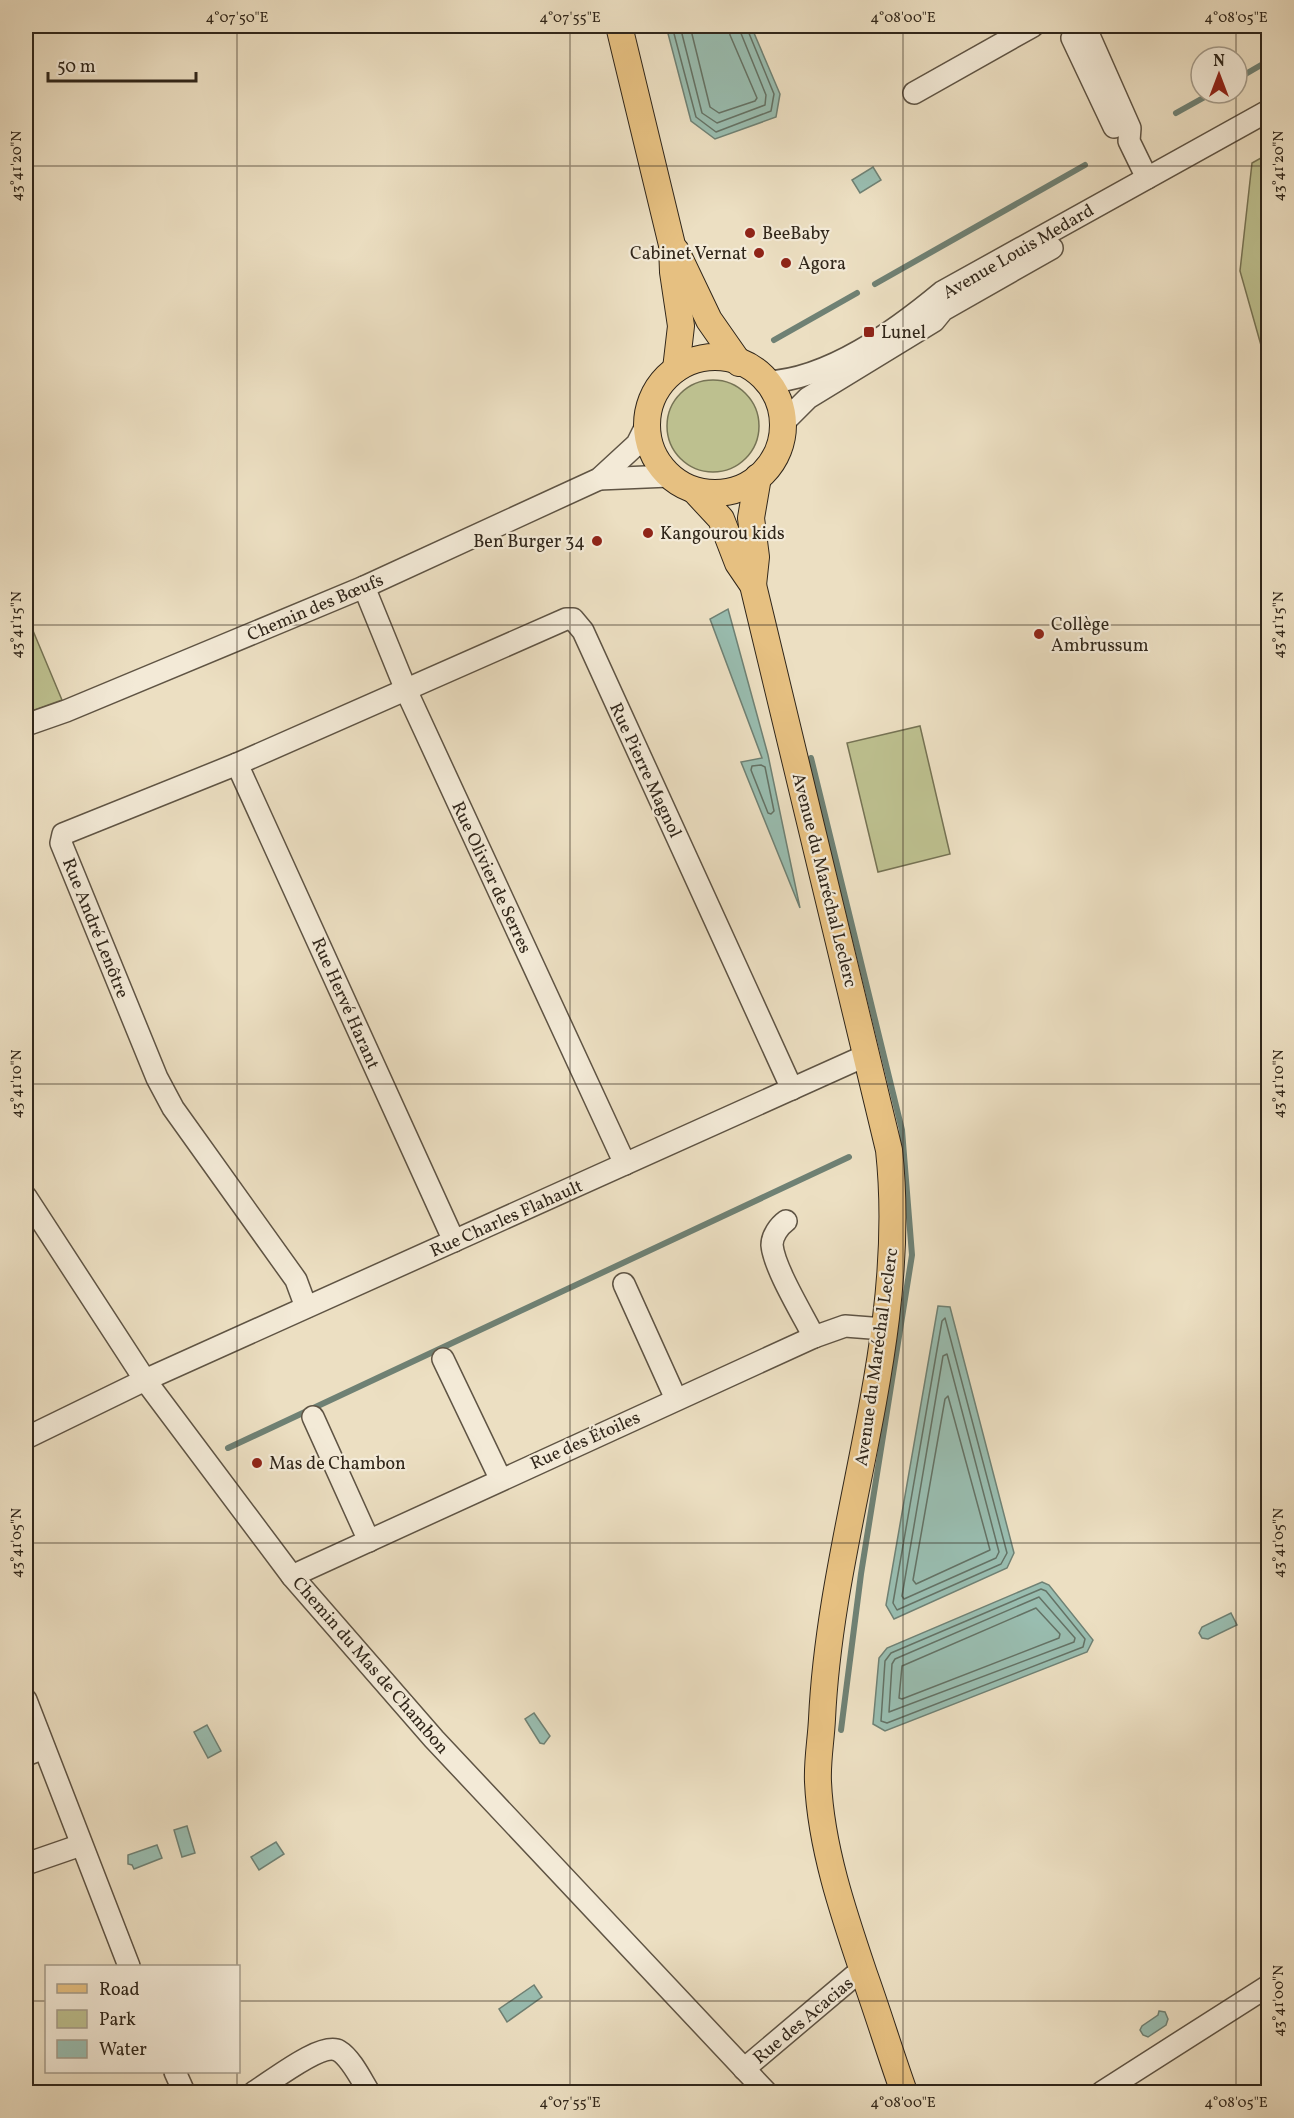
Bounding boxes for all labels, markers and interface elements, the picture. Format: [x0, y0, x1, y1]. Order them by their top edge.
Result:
text: 4°07'50"E [206, 8, 268, 29]
text: 4°07'55"E [539, 8, 601, 29]
text: 4°08'00"E [870, 8, 936, 29]
text: 4°08'05"E [1204, 8, 1268, 29]
scale bar [48, 45, 196, 83]
north arrow [1189, 45, 1249, 105]
text: N [1213, 51, 1225, 73]
text: 50 m [57, 55, 96, 80]
text: 43°41'20"N [7, 131, 28, 201]
text: 43°41'20"N [1269, 131, 1290, 201]
street label: Avenue Louis Medard [939, 199, 1099, 306]
place label: BeeBaby [762, 222, 830, 247]
marker: BeeBaby [743, 226, 757, 240]
place label: Cabinet Vernat [630, 242, 747, 267]
marker: Cabinet Vernat [752, 246, 766, 260]
place label: Agora [798, 252, 846, 277]
marker: Agora [779, 256, 793, 270]
place label: Lunel [881, 321, 926, 346]
marker: Lunel [862, 325, 876, 339]
place label: Kangourou kids [660, 522, 785, 547]
marker: Kangourou kids [641, 526, 655, 540]
place label: Ben Burger 34 [473, 530, 585, 555]
marker: Ben Burger 34 [590, 534, 604, 548]
street label: Chemin des Bœufs [244, 568, 388, 648]
text: 43°41'15"N [7, 591, 28, 659]
text: 43°41'15"N [1269, 591, 1290, 659]
place label: Collège Ambrussum [1051, 613, 1149, 659]
marker: Collège Ambrussum [1032, 627, 1046, 641]
street label: Rue Pierre Magnol [602, 699, 687, 842]
street label: Avenue du Maréchal Leclerc [785, 771, 862, 990]
street label: Rue Olivier de Serres [444, 797, 537, 958]
street label: Rue André Lenôtre [55, 855, 134, 1002]
street label: Rue Hervé Harant [304, 934, 385, 1073]
text: 43°41'10"N [7, 1049, 28, 1119]
text: 43°41'10"N [1269, 1049, 1290, 1119]
street label: Rue Charles Flahault [426, 1174, 587, 1264]
street label: Avenue du Maréchal Leclerc [850, 1246, 905, 1468]
street label: Rue des Étoiles [527, 1406, 645, 1477]
place label: Mas de Chambon [269, 1452, 406, 1477]
marker: Mas de Chambon [250, 1456, 264, 1470]
text: 43°41'05"N [7, 1508, 28, 1578]
text: 43°41'05"N [1269, 1508, 1290, 1578]
street label: Chemin du Mas de Chambon [286, 1572, 454, 1760]
legend [45, 1965, 240, 2073]
text: 43°41'00"N [1269, 1965, 1290, 2037]
street label: Rue des Acacias [748, 1972, 860, 2071]
text: Road [99, 1978, 140, 2003]
text: Park [99, 2008, 136, 2033]
text: Water [99, 2038, 147, 2063]
text: 4°07'55"E [539, 2093, 601, 2114]
text: 4°08'00"E [870, 2093, 936, 2114]
text: 4°08'05"E [1204, 2093, 1268, 2114]

